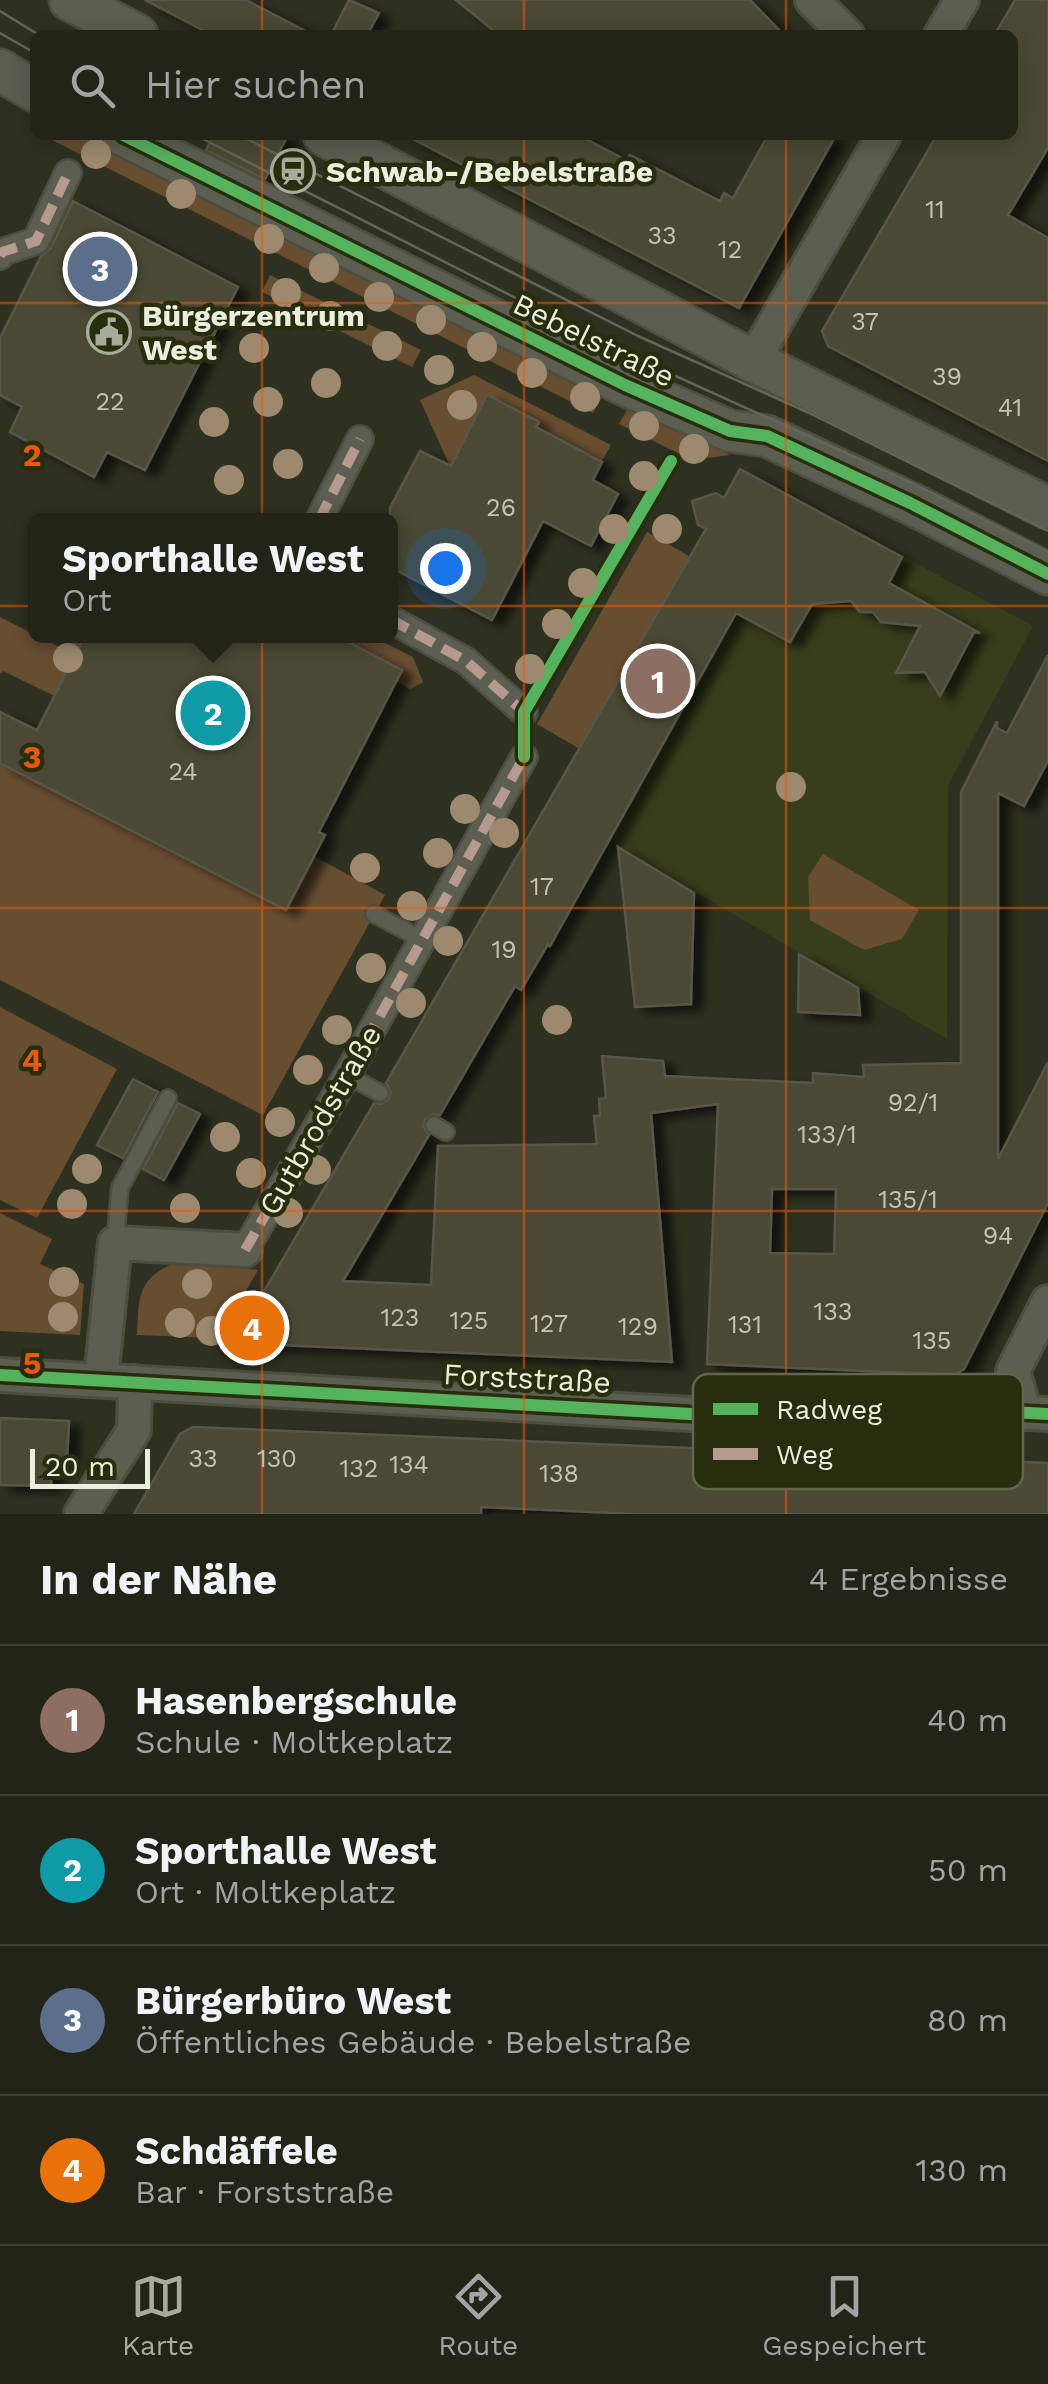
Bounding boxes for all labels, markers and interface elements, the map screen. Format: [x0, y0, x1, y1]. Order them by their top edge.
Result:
search box [30, 30, 1018, 140]
icon: search [65, 58, 120, 113]
text: Hier suchen [145, 63, 366, 107]
station icon: Schwab-/Bebelstraße [270, 148, 316, 194]
place label: Schwab-/Bebelstraße [326, 154, 653, 189]
house number: 11 [925, 195, 945, 224]
house number: 33 [647, 221, 677, 250]
pin: 3 [68, 232, 132, 306]
house number: 12 [718, 235, 742, 264]
street label: Bebelstraße [508, 286, 680, 394]
place label: Bürgerzentrum West [142, 298, 365, 367]
house number: 37 [851, 307, 879, 336]
public building icon: Bürgerzentrum West [86, 309, 132, 355]
house number: 39 [932, 362, 962, 391]
house number: 22 [95, 387, 125, 416]
house number: 41 [998, 393, 1022, 422]
text: 2 [22, 436, 42, 474]
house number: 26 [486, 493, 516, 522]
popup [28, 513, 398, 643]
text: Sporthalle West [62, 537, 364, 581]
your location [420, 543, 471, 594]
text: Ort [62, 581, 112, 619]
pin: 1 [626, 644, 690, 718]
pin: 2 [180, 676, 246, 750]
text: 3 [23, 738, 41, 776]
house number: 24 [168, 757, 198, 786]
house number: 17 [530, 872, 554, 901]
house number: 19 [491, 935, 517, 964]
street label: Gutbrodstraße [252, 1019, 388, 1221]
text: 4 [22, 1041, 42, 1079]
house number: 92/1 [888, 1088, 938, 1117]
house number: 133/1 [797, 1120, 857, 1149]
house number: 135/1 [878, 1185, 938, 1214]
house number: 94 [983, 1221, 1013, 1250]
pin: 4 [220, 1290, 284, 1366]
house number: 133 [814, 1297, 852, 1326]
house number: 123 [381, 1303, 419, 1332]
house number: 125 [450, 1306, 488, 1335]
house number: 127 [530, 1309, 568, 1338]
house number: 131 [728, 1310, 762, 1339]
house number: 129 [618, 1312, 658, 1341]
house number: 135 [913, 1326, 951, 1355]
text: 5 [23, 1344, 41, 1382]
street label: Forststraße [442, 1356, 612, 1400]
legend [693, 1374, 1023, 1489]
text: Radweg [776, 1393, 882, 1426]
text: Weg [776, 1438, 833, 1471]
scale bar [30, 1444, 150, 1488]
house number: 33 [188, 1444, 218, 1473]
house number: 130 [257, 1444, 297, 1473]
text: 20 m [45, 1450, 115, 1483]
house number: 134 [389, 1450, 429, 1479]
house number: 132 [340, 1454, 378, 1483]
house number: 138 [539, 1459, 579, 1488]
text: In der Nähe [40, 1555, 277, 1604]
text: 4 Ergebnisse [809, 1560, 1008, 1598]
text: Hasenbergschule [135, 1679, 457, 1723]
text: 1 [66, 1701, 79, 1739]
text: 40 m [927, 1701, 1008, 1739]
text: Schule · Moltkeplatz [135, 1723, 453, 1761]
text: Sporthalle West [135, 1829, 436, 1873]
text: 2 [63, 1851, 82, 1889]
text: 50 m [928, 1851, 1008, 1889]
text: Ort · Moltkeplatz [135, 1873, 396, 1911]
text: Bürgerbüro West [135, 1979, 451, 2023]
text: 3 [63, 2001, 82, 2039]
text: 80 m [927, 2001, 1008, 2039]
text: Öffentliches Gebäude · Bebelstraße [135, 2023, 691, 2061]
text: Schdäffele [135, 2129, 338, 2173]
text: 4 [62, 2151, 83, 2189]
text: 130 m [916, 2151, 1008, 2189]
text: Bar · Forststraße [135, 2173, 394, 2211]
tab: Karte [122, 2269, 194, 2362]
tab: Route [438, 2269, 518, 2362]
tab: Gespeichert [762, 2269, 926, 2362]

